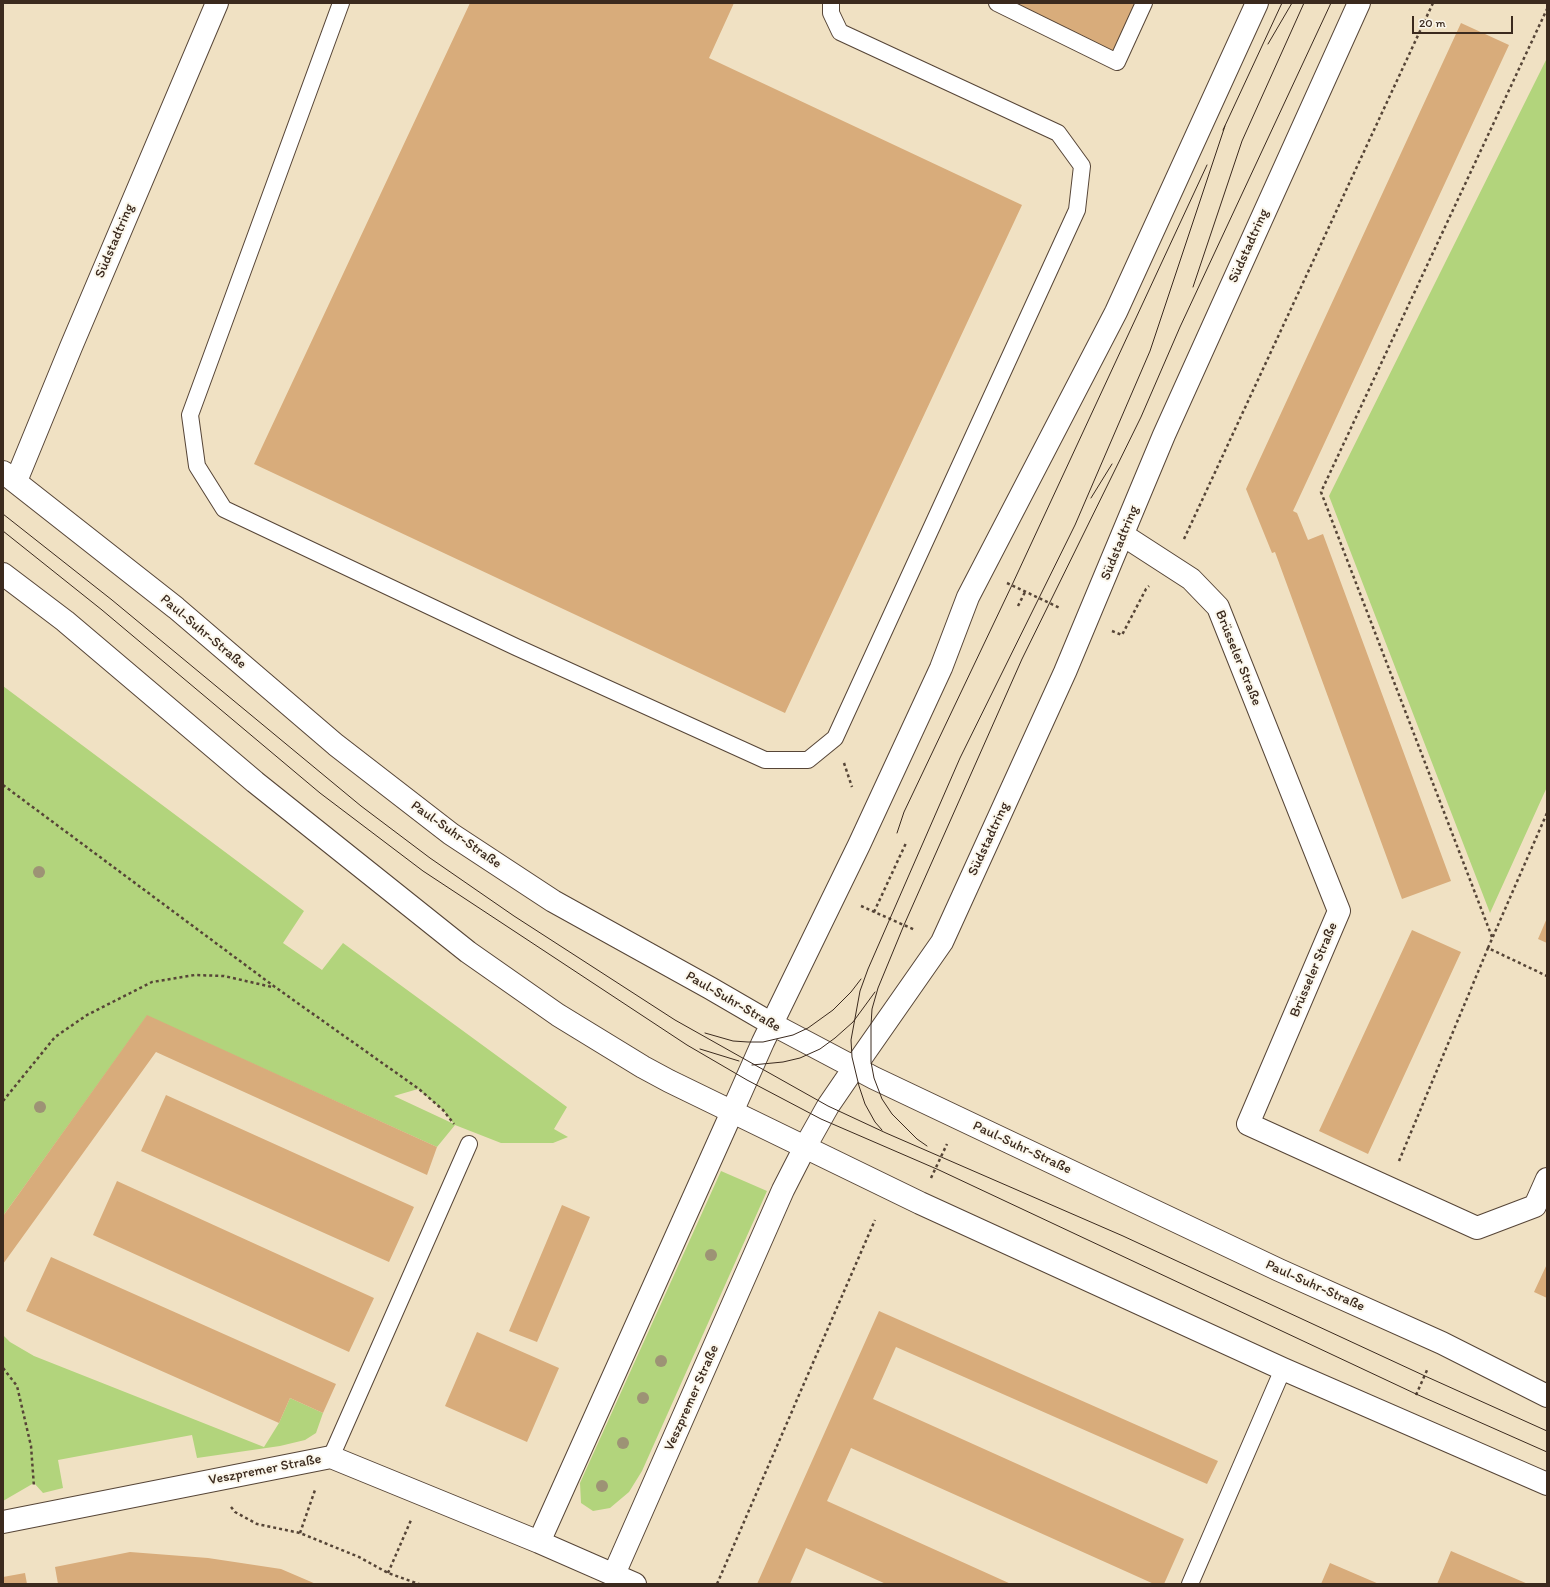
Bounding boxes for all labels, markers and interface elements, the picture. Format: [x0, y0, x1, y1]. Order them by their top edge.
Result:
scale bar [1414, 8, 1515, 34]
text: 20 m [1419, 16, 1446, 30]
street label: Südstadtring [92, 201, 138, 281]
street label: Südstadtring [1225, 206, 1273, 286]
street label: Südstadtring [1097, 503, 1143, 583]
street label: Paul-Suhr-Straße [157, 591, 249, 673]
street label: Brüsseler Straße [1211, 608, 1265, 708]
street label: Paul-Suhr-Straße [407, 797, 505, 873]
street label: Südstadtring [965, 800, 1013, 878]
street label: Brüsseler Straße [1286, 920, 1342, 1020]
street label: Paul-Suhr-Straße [682, 968, 784, 1036]
street label: Paul-Suhr-Straße [970, 1118, 1074, 1178]
street label: Paul-Suhr-Straße [1263, 1257, 1367, 1315]
street label: Veszpremer Straße [661, 1342, 723, 1454]
street label: Veszpremer Straße [207, 1451, 323, 1489]

